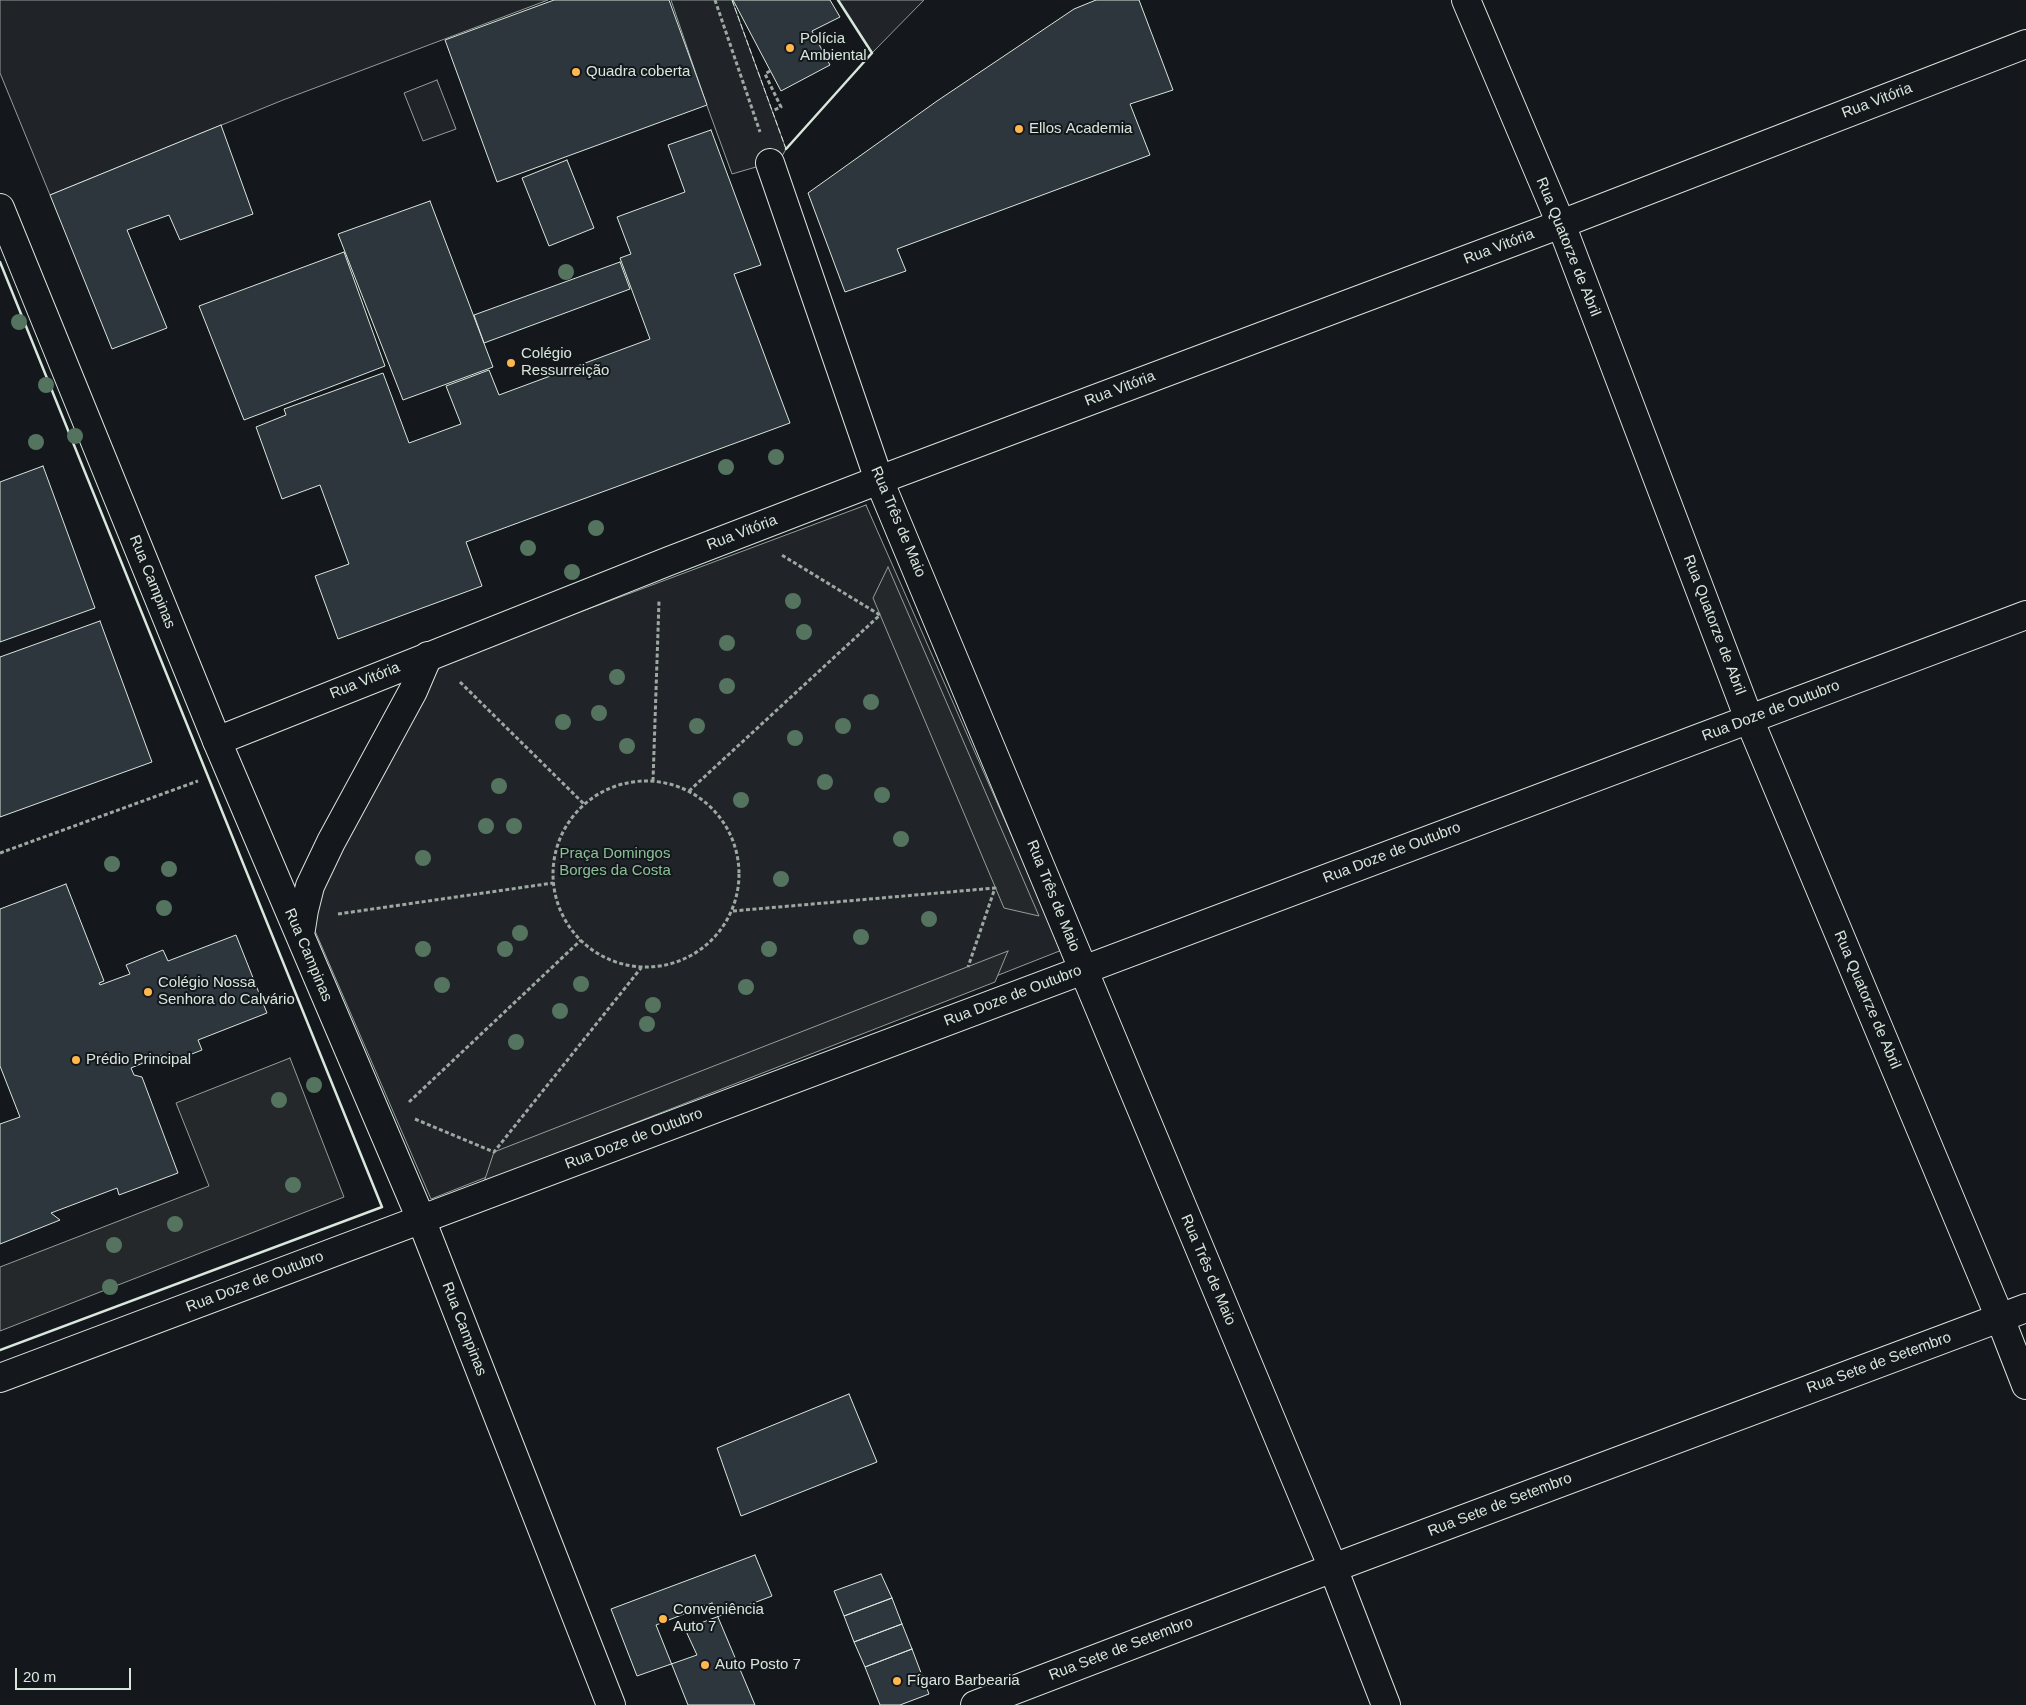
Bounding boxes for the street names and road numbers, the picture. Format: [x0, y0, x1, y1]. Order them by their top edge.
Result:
street label: Rua Vitória [1839, 79, 1915, 123]
street label: Rua Quatorze de Abril [1532, 175, 1604, 319]
street label: Rua Vitória [1461, 225, 1537, 269]
street label: Rua Vitória [1082, 367, 1158, 411]
street label: Rua Três de Maio [867, 464, 929, 580]
street label: Rua Vitória [704, 511, 780, 555]
street label: Rua Campinas [125, 533, 179, 631]
street label: Rua Quatorze de Abril [1679, 552, 1749, 698]
street label: Rua Vitória [327, 659, 403, 703]
street label: Rua Doze de Outubro [1700, 676, 1842, 746]
street label: Rua Doze de Outubro [1321, 818, 1463, 888]
street label: Rua Três de Maio [1022, 838, 1084, 954]
street label: Rua Campinas [280, 906, 336, 1004]
street label: Rua Quatorze de Abril [1830, 928, 1904, 1072]
street label: Rua Doze de Outubro [942, 961, 1084, 1031]
street label: Rua Doze de Outubro [563, 1104, 705, 1174]
street label: Rua Três de Maio [1177, 1212, 1239, 1328]
street label: Rua Doze de Outubro [184, 1247, 326, 1317]
street label: Rua Campinas [438, 1279, 490, 1379]
street label: Rua Sete de Setembro [1804, 1328, 1954, 1398]
street label: Rua Sete de Setembro [1426, 1469, 1574, 1541]
street label: Rua Sete de Setembro [1047, 1613, 1195, 1685]

